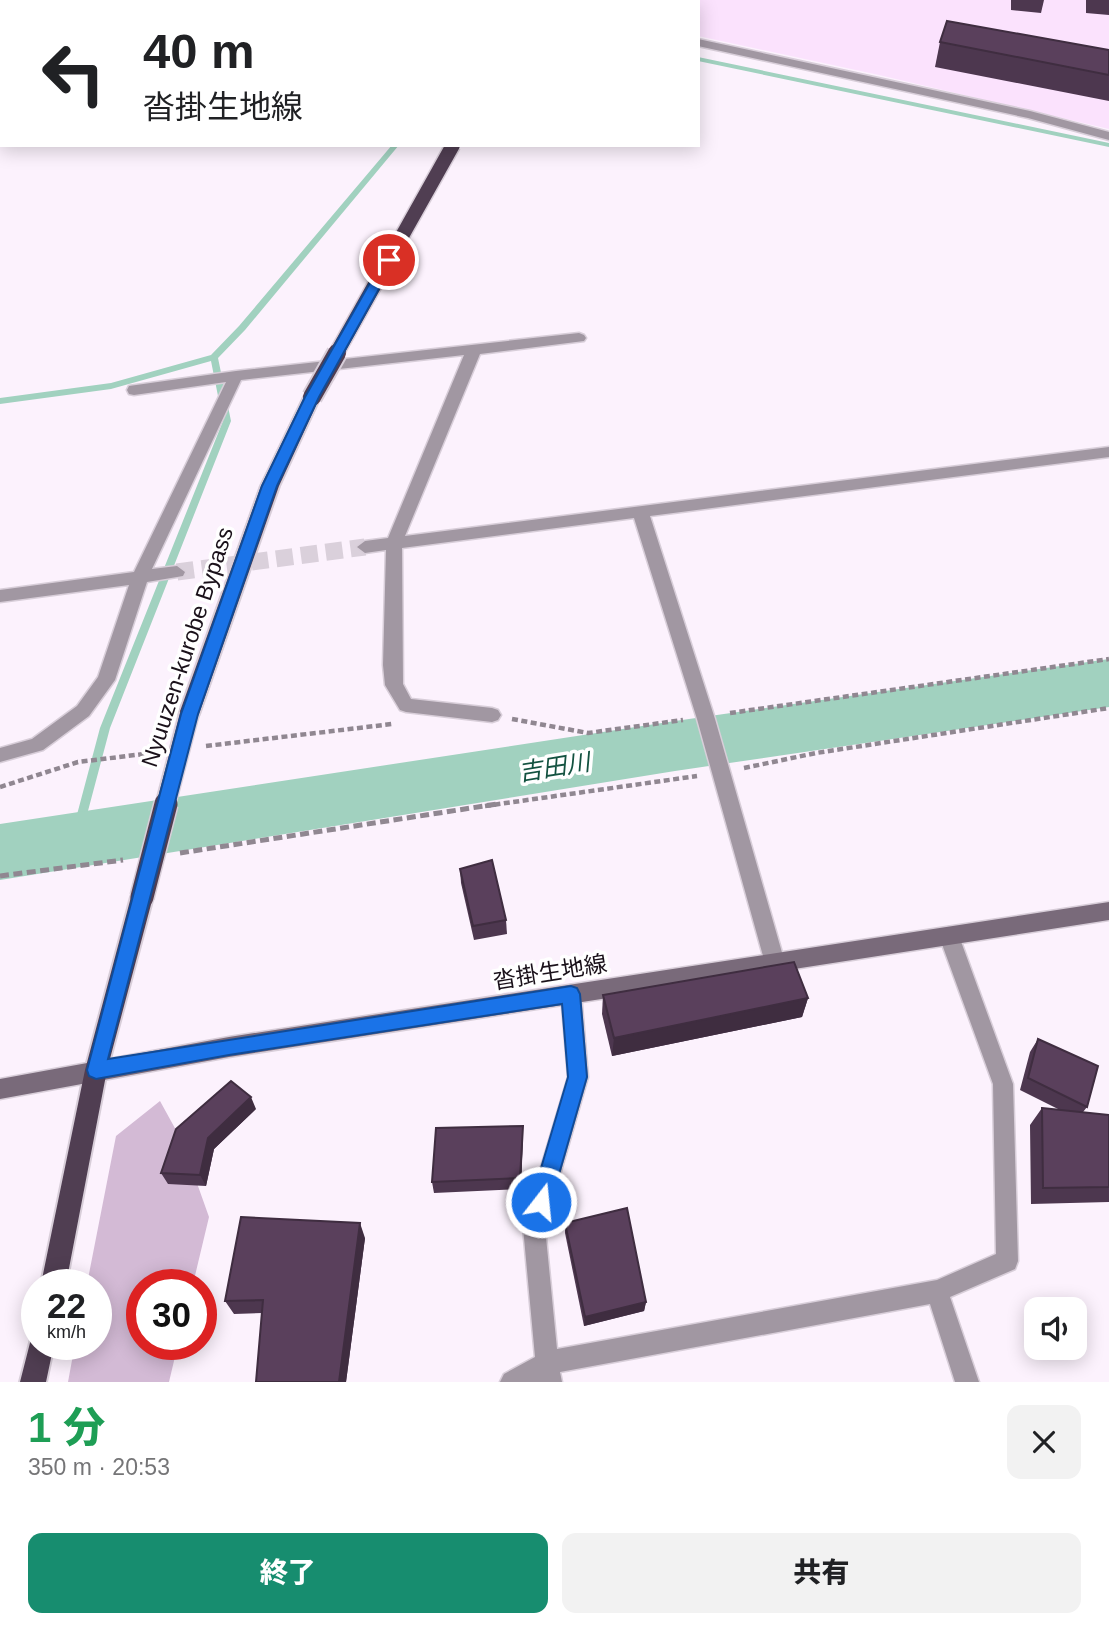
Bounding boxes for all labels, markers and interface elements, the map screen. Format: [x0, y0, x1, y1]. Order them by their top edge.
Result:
text: 40 m [143, 24, 255, 78]
icon: left [28, 28, 119, 119]
text: 沓掛生地線 [143, 89, 303, 125]
pin [359, 230, 419, 290]
icon: arrive [370, 241, 408, 279]
street label: Nyuuzen-kurobe Bypass [136, 524, 238, 770]
water label: 吉田川 [516, 748, 595, 786]
street label: 沓掛生地線 [491, 950, 609, 994]
position arrow [504, 1165, 578, 1239]
speed limit sign: 30 [126, 1269, 217, 1360]
text: 22 [47, 1286, 86, 1325]
map controls [1024, 1297, 1087, 1360]
button: sound [1024, 1297, 1087, 1360]
text: km/h [47, 1322, 86, 1342]
text: 1 分 [28, 1404, 105, 1451]
button: close [1007, 1405, 1081, 1479]
text: 350 m · 20:53 [28, 1454, 170, 1480]
button: 終了 [28, 1533, 548, 1613]
button: 共有 [562, 1533, 1081, 1613]

